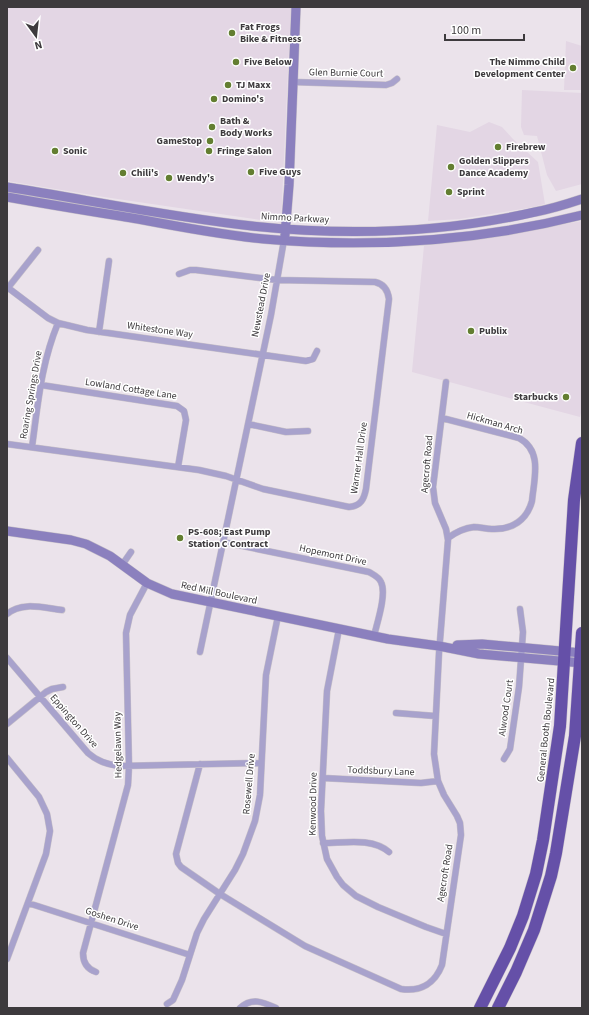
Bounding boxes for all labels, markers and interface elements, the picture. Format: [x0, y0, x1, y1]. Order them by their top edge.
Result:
north arrow [16, 16, 56, 56]
scale bar [445, 16, 524, 42]
place label: Fat Frogs Bike & Fitness [240, 20, 302, 46]
text: 100 m [451, 22, 481, 39]
marker: Fat Frogs Bike & Fitness [227, 28, 237, 38]
text: N [33, 37, 44, 53]
place label: Five Below [244, 55, 292, 69]
place label: The Nimmo Child Development Center [474, 55, 565, 81]
marker: Five Below [231, 57, 241, 67]
marker: The Nimmo Child Development Center [568, 63, 578, 73]
street label: Glen Burnie Court [309, 65, 384, 81]
place label: TJ Maxx [236, 78, 271, 92]
marker: TJ Maxx [223, 80, 233, 90]
place label: Domino's [222, 92, 264, 106]
marker: Domino's [209, 94, 219, 104]
place label: Bath & Body Works [220, 114, 273, 140]
marker: Bath & Body Works [207, 122, 217, 132]
place label: GameStop [157, 134, 202, 148]
marker: GameStop [205, 136, 215, 146]
place label: Firebrew [506, 140, 546, 154]
marker: Firebrew [493, 142, 503, 152]
place label: Sonic [63, 144, 88, 158]
place label: Fringe Salon [217, 144, 272, 158]
marker: Sonic [50, 146, 60, 156]
marker: Fringe Salon [204, 146, 214, 156]
place label: Golden Slippers Dance Academy [459, 154, 529, 180]
marker: Golden Slippers Dance Academy [446, 162, 456, 172]
place label: Five Guys [259, 165, 302, 179]
place label: Chili's [131, 166, 159, 180]
marker: Five Guys [246, 167, 256, 177]
marker: Chili's [118, 168, 128, 178]
place label: Wendy's [177, 171, 215, 185]
marker: Wendy's [164, 173, 174, 183]
place label: Sprint [457, 185, 485, 199]
marker: Sprint [444, 187, 454, 197]
street label: Nimmo Parkway [260, 209, 330, 227]
street label: Newstead Drive [248, 272, 274, 338]
street label: Whitestone Way [126, 318, 194, 342]
place label: Publix [479, 324, 507, 338]
marker: Publix [466, 326, 476, 336]
street label: Roaring Springs Drive [16, 350, 46, 440]
street label: Lowland Cottage Lane [84, 375, 178, 403]
place label: Starbucks [514, 390, 559, 404]
marker: Starbucks [561, 392, 571, 402]
street label: Hickman Arch [465, 408, 525, 438]
street label: Warner Hall Drive [347, 421, 371, 495]
street label: Agecroft Road [417, 434, 437, 494]
place label: PS-608; East Pump Station C Contract [188, 525, 271, 551]
marker: PS-608; East Pump Station C Contract [175, 533, 185, 543]
street label: Hopemont Drive [298, 541, 368, 569]
street label: Red Mill Boulevard [180, 578, 258, 608]
street label: General Booth Boulevard [534, 677, 558, 783]
street label: Alwood Court [495, 678, 517, 737]
street label: Eppington Drive [47, 691, 101, 751]
street label: Hedgelawn Way [110, 711, 126, 778]
street label: Rosewell Drive [239, 753, 259, 815]
street label: Toddsbury Lane [347, 763, 415, 779]
street label: Kenwood Drive [305, 772, 321, 836]
street label: Agecroft Road [434, 843, 456, 903]
street label: Goshen Drive [84, 904, 140, 934]

